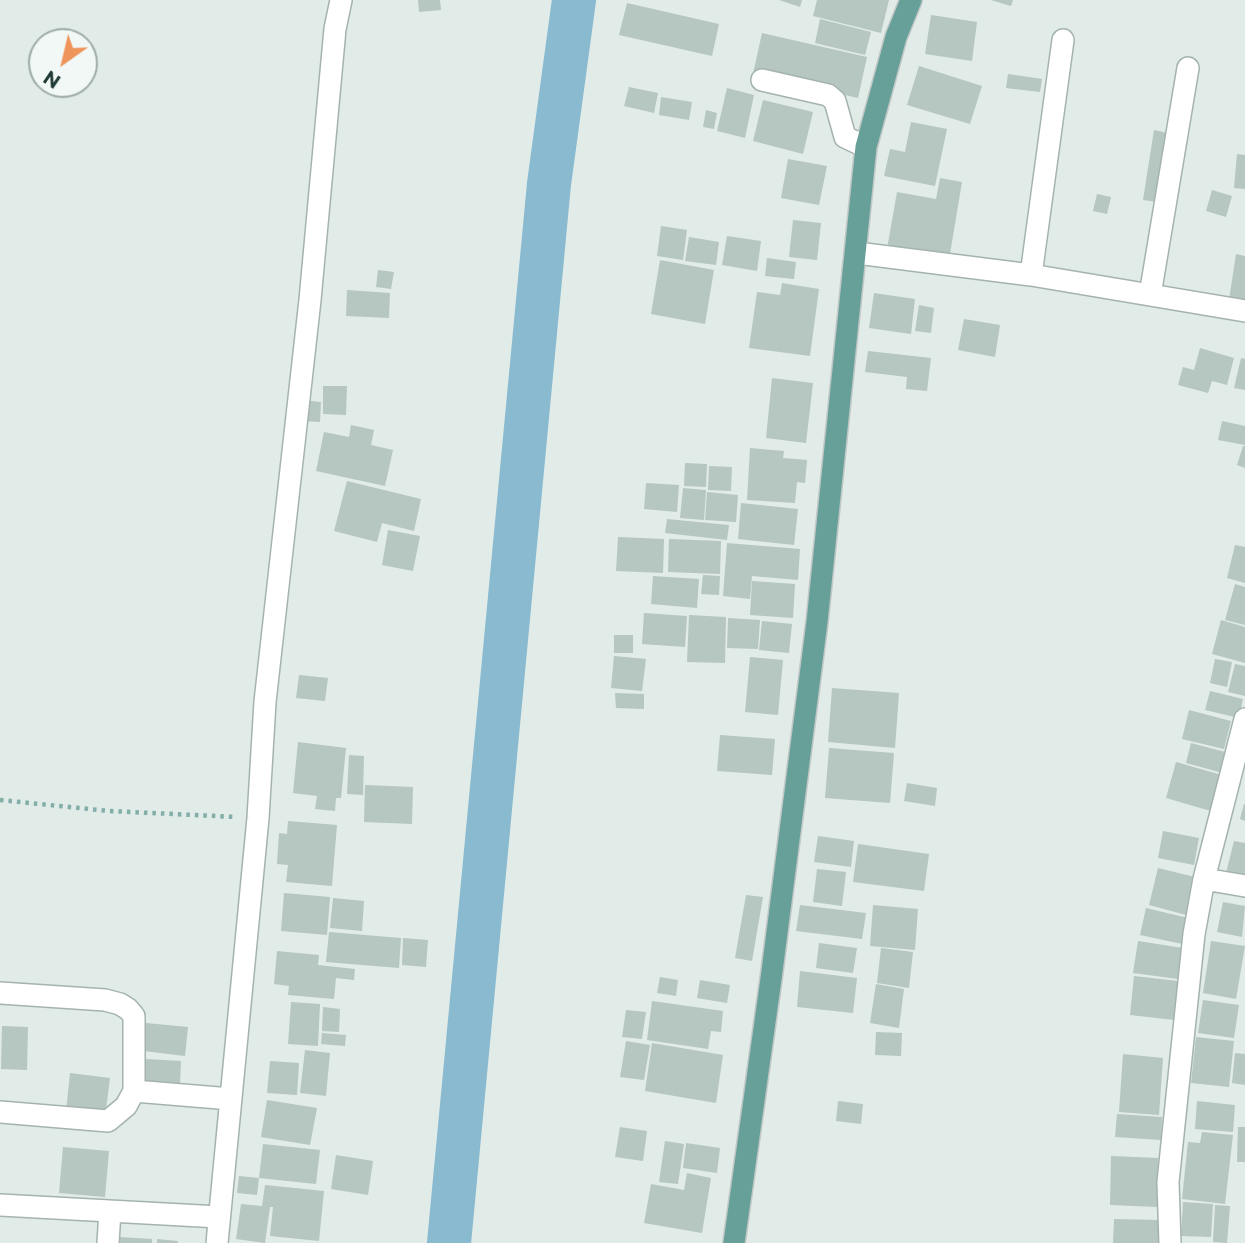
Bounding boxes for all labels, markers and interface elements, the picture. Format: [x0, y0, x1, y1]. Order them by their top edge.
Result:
north arrow [28, 28, 98, 98]
text: N [39, 65, 65, 93]

